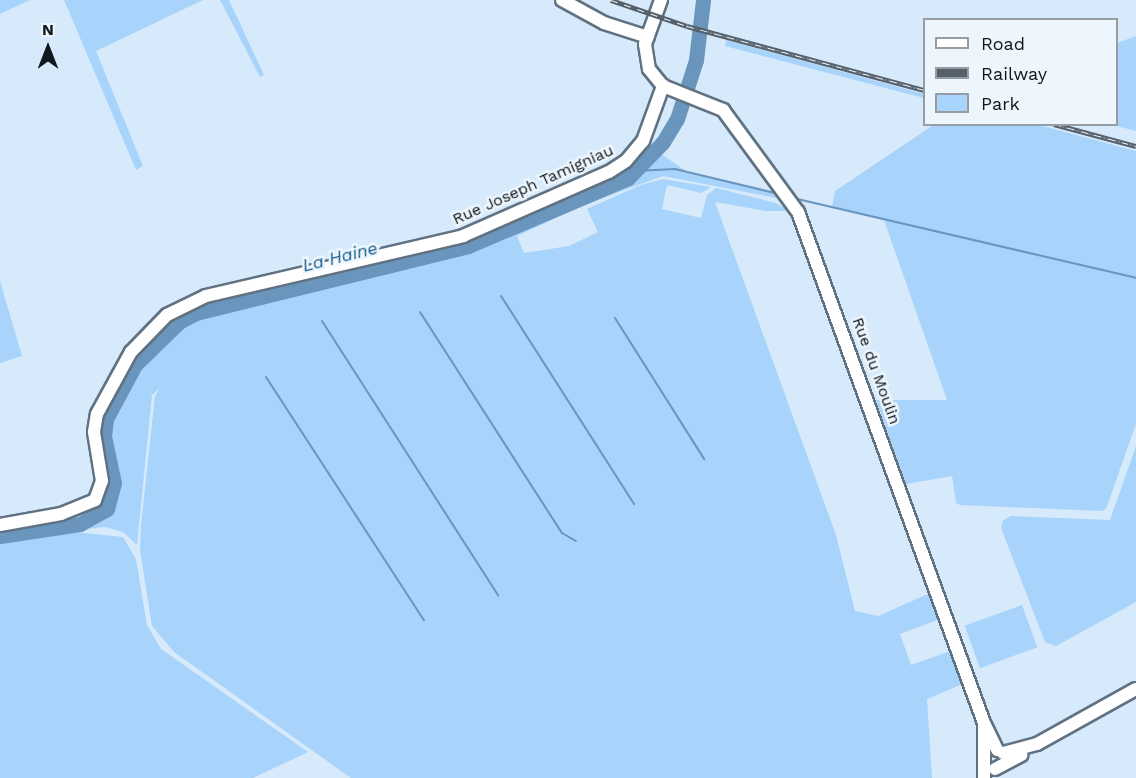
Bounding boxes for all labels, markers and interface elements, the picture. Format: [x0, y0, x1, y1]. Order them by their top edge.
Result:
north arrow [18, 18, 78, 78]
legend [923, 18, 1118, 126]
text: N [42, 20, 54, 39]
text: Road [981, 33, 1025, 54]
text: Railway [981, 63, 1047, 84]
text: Park [981, 93, 1020, 114]
street label: Rue Joseph Tamigniau [449, 141, 617, 229]
water label: La Haine [300, 237, 380, 277]
street label: Rue du Moulin [848, 315, 904, 427]

